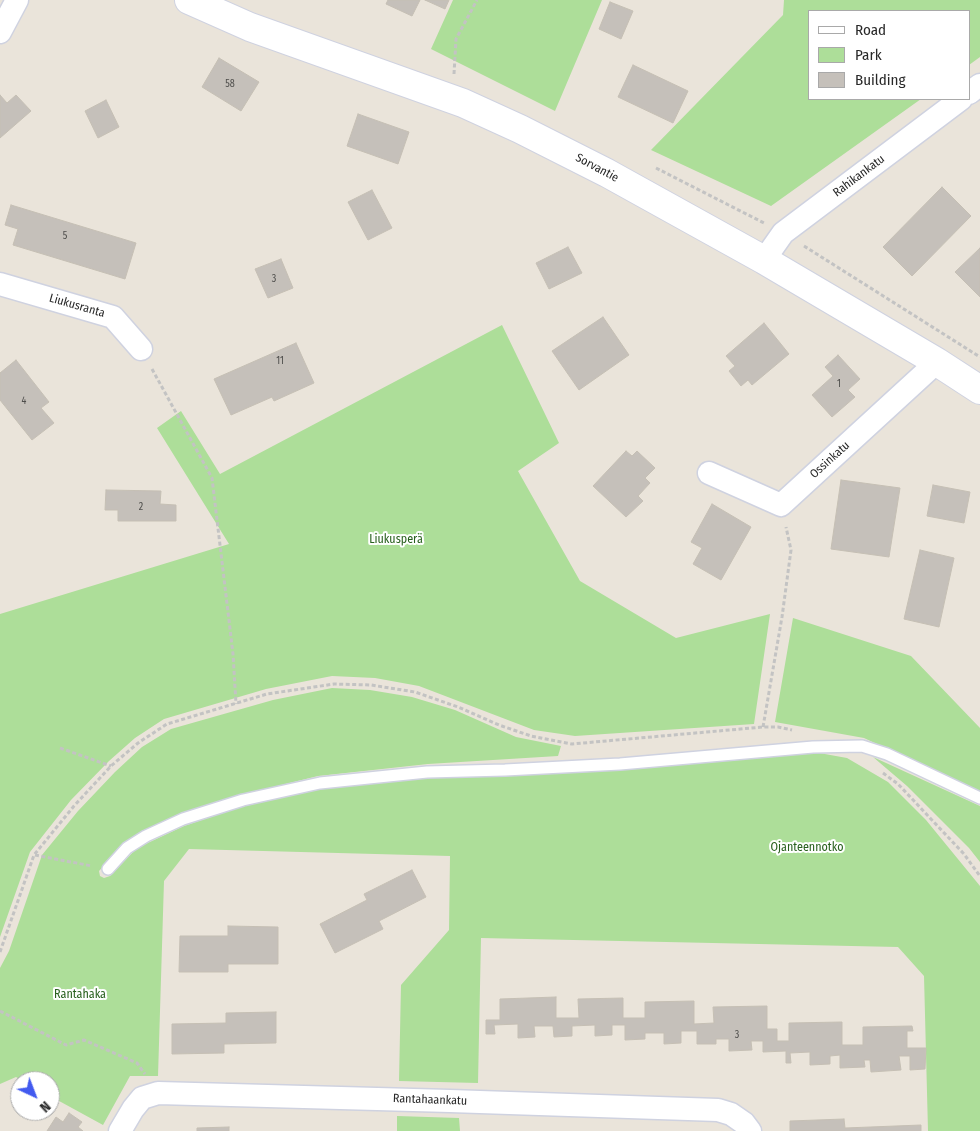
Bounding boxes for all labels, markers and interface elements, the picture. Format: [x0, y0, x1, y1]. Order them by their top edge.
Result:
legend [808, 10, 970, 100]
text: Road [855, 21, 886, 39]
text: Park [855, 46, 882, 64]
text: Building [855, 71, 906, 89]
house number: 58 [225, 78, 235, 90]
street label: Sorvantie [573, 151, 621, 185]
street label: Rahikankatu [830, 152, 888, 200]
house number: 5 [63, 230, 67, 242]
house number: 3 [272, 273, 276, 285]
street label: Liukusranta [47, 291, 107, 321]
house number: 11 [276, 355, 284, 367]
house number: 1 [837, 378, 841, 390]
house number: 4 [22, 395, 26, 407]
street label: Ossinkatu [807, 438, 853, 482]
house number: 2 [139, 501, 143, 513]
park label: Liukusperä [369, 533, 423, 547]
park label: Ojanteennotko [770, 841, 844, 855]
park label: Rantahaka [54, 988, 106, 1002]
house number: 3 [735, 1029, 739, 1041]
north arrow [10, 1071, 60, 1121]
street label: Rantahaankatu [393, 1092, 467, 1108]
text: N [36, 1098, 54, 1116]

